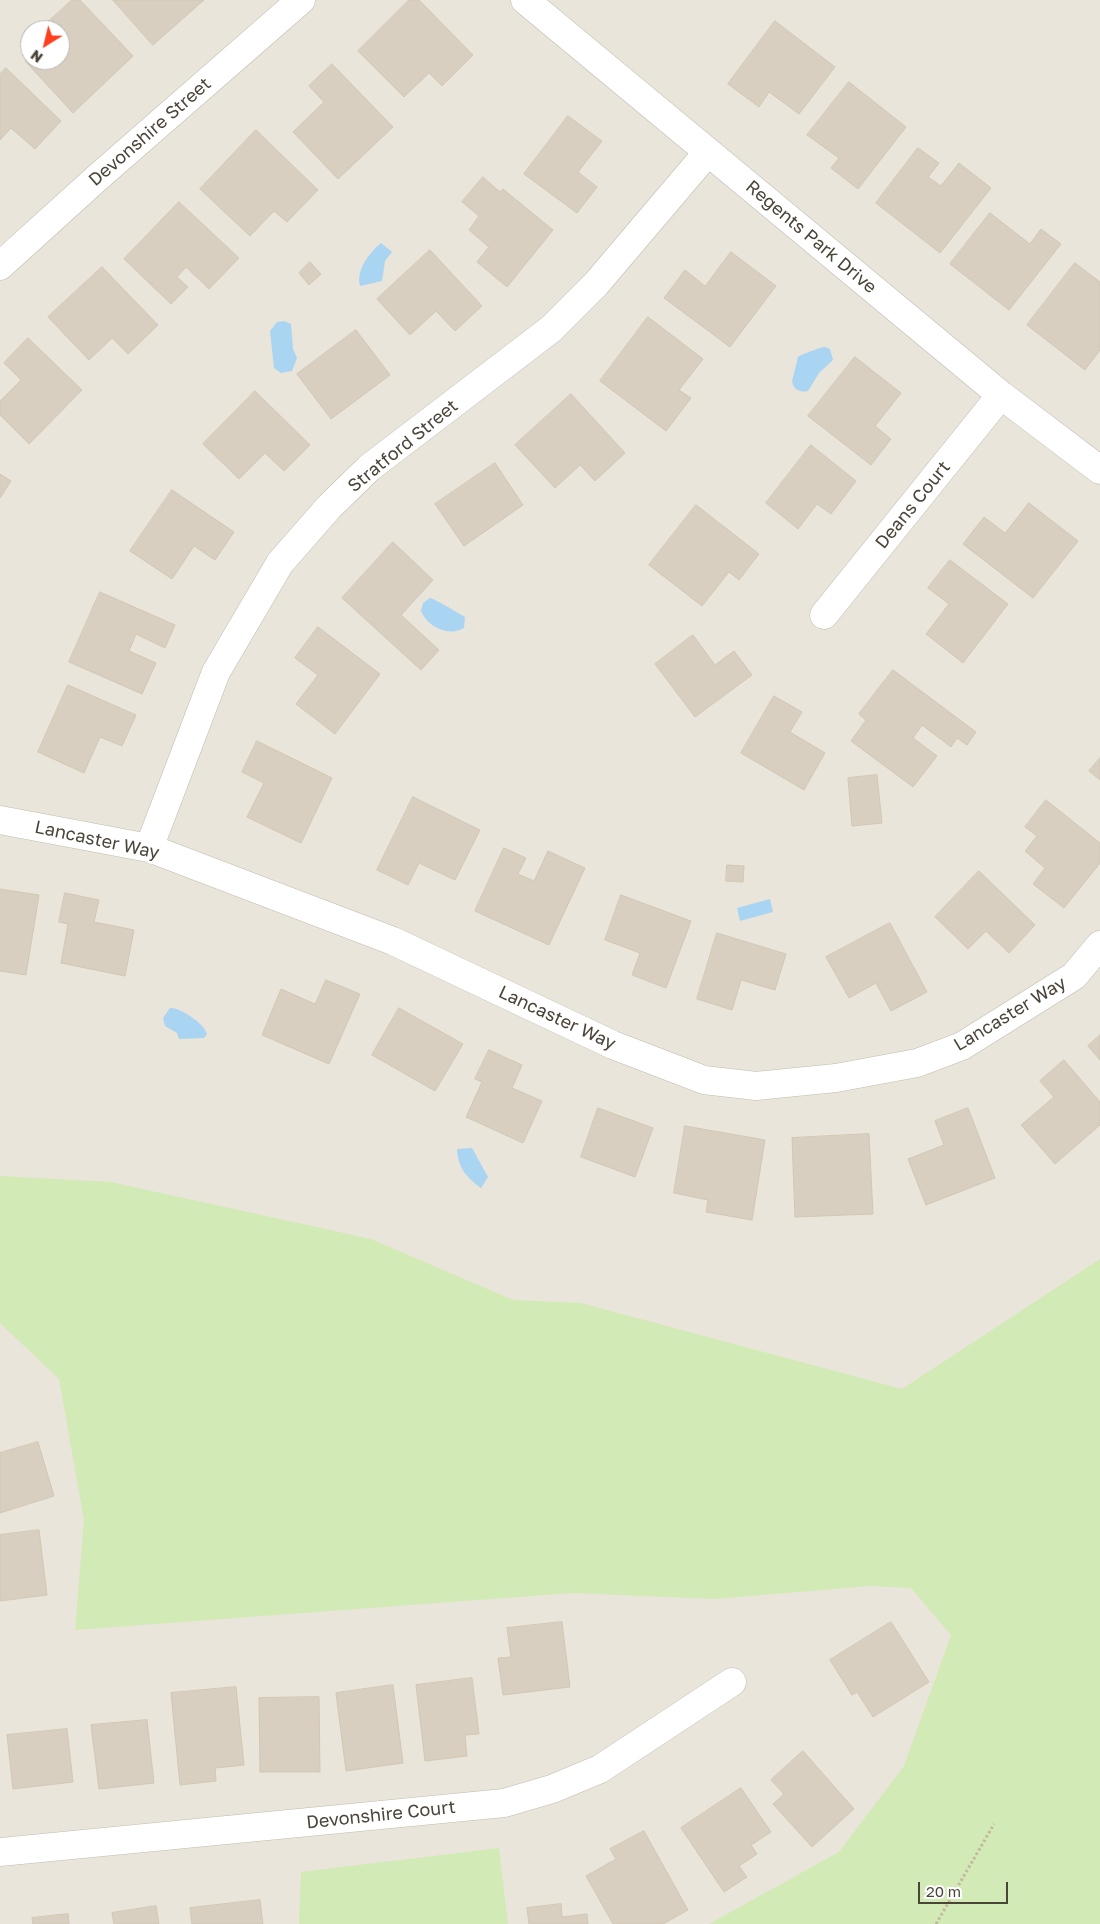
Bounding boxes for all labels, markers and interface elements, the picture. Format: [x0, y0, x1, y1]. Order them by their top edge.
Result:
north arrow [20, 20, 70, 70]
text: N [27, 47, 46, 67]
street label: Devonshire Street [85, 73, 215, 191]
street label: Regents Park Drive [741, 176, 881, 298]
street label: Stratford Street [344, 395, 462, 497]
street label: Deans Court [871, 457, 955, 553]
street label: Lancaster Way [33, 816, 161, 864]
street label: Lancaster Way [950, 972, 1070, 1056]
street label: Lancaster Way [495, 981, 619, 1055]
street label: Devonshire Court [305, 1796, 457, 1834]
scale bar [920, 1872, 1010, 1904]
text: 20 m [926, 1882, 961, 1900]

